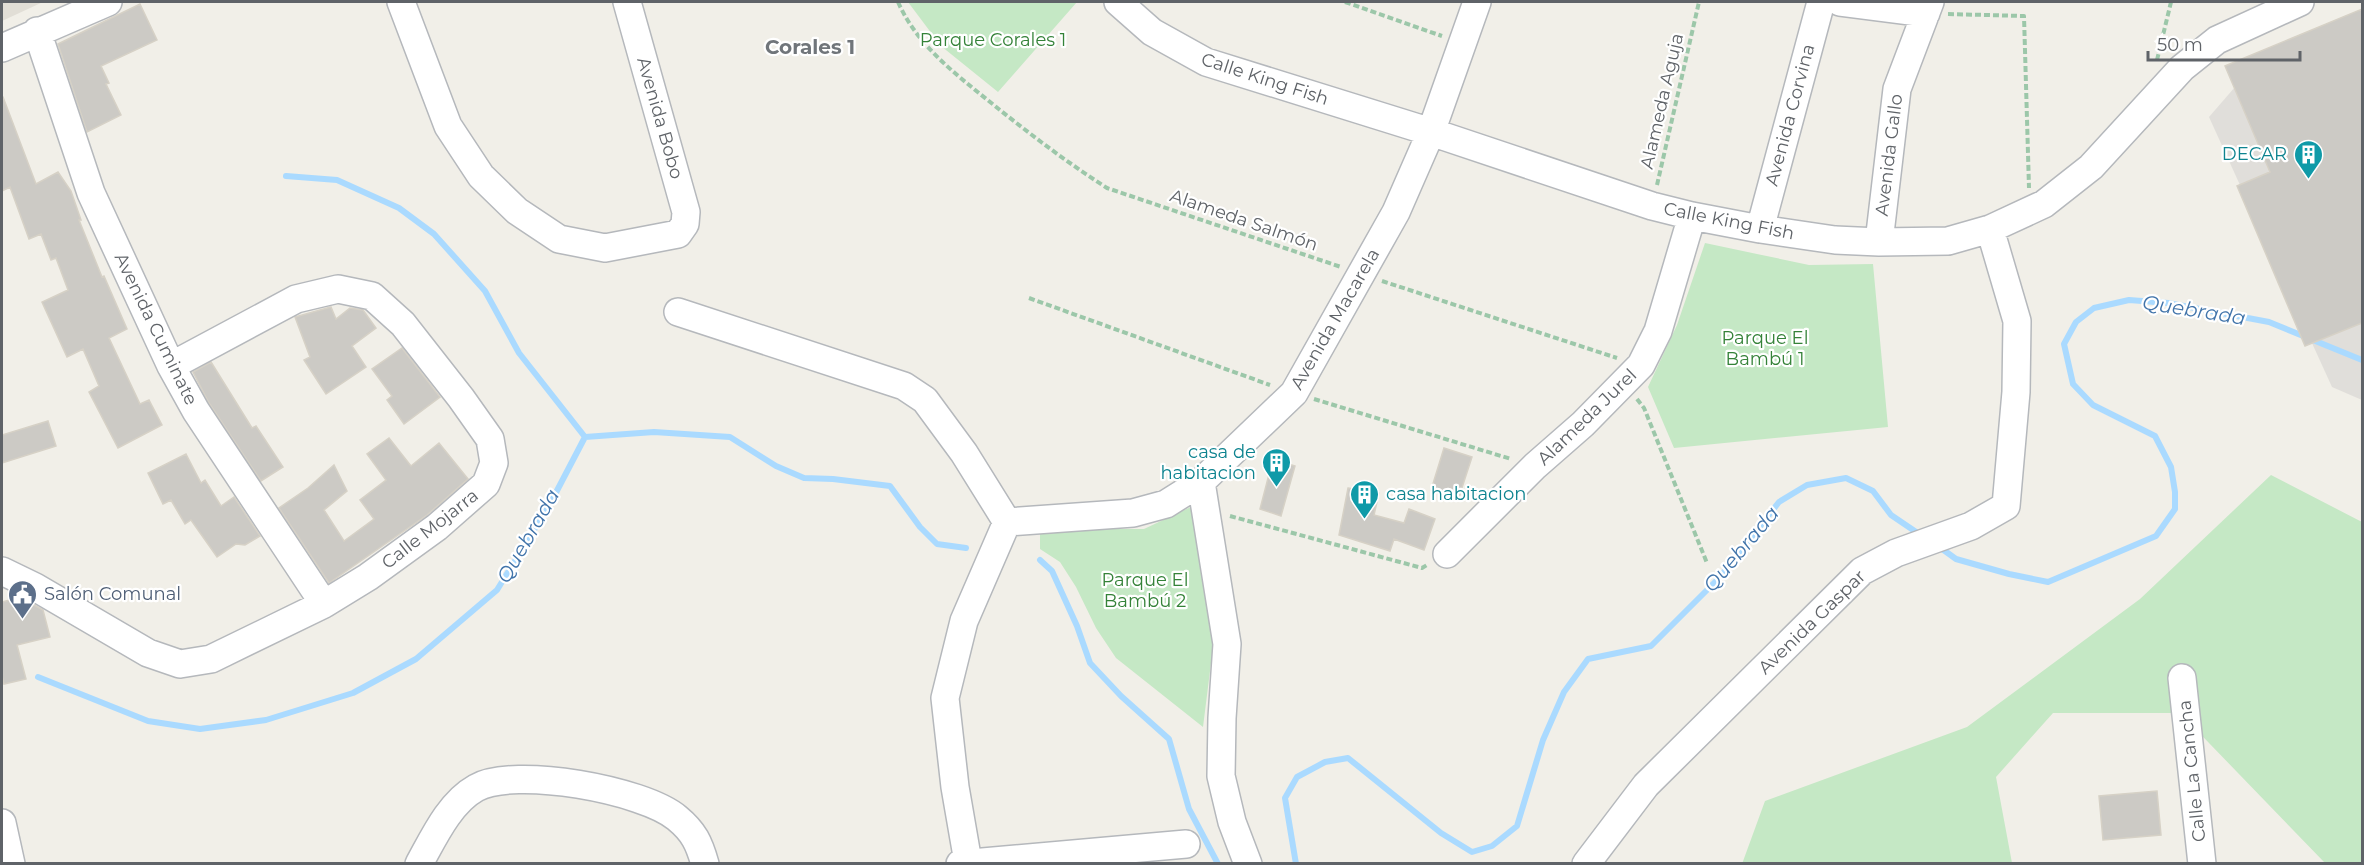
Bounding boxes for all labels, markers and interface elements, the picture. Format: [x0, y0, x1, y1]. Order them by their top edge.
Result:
scale bar [2148, 24, 2300, 62]
park label: Parque Corales 1 [920, 29, 1066, 51]
street label: Alameda Aguja [1636, 31, 1688, 171]
text: 50 m [2157, 34, 2203, 56]
district label: Corales 1 [765, 35, 855, 59]
street label: Avenida Corvina [1760, 42, 1820, 188]
street label: Calle King Fish [1199, 48, 1331, 110]
street label: Avenida Bobo [632, 55, 688, 181]
street label: Avenida Gallo [1871, 93, 1907, 217]
building icon: DECAR [2292, 138, 2324, 180]
place label: DECAR [2222, 143, 2287, 165]
street label: Alameda Salmón [1167, 184, 1321, 256]
street label: Calle King Fish [1662, 198, 1796, 244]
street label: Avenida Macarela [1286, 245, 1384, 393]
street label: Avenida Cuminate [110, 249, 202, 409]
water label: Quebrada [2141, 290, 2247, 330]
park label: Parque El Bambú 1 [1721, 327, 1809, 370]
street label: Alameda Jurel [1533, 364, 1641, 470]
place label: casa de habitacion [1160, 441, 1256, 484]
building icon: casa de habitacion [1261, 446, 1293, 488]
building icon: casa habitacion [1349, 478, 1381, 520]
place label: casa habitacion [1386, 483, 1526, 505]
street label: Calle Mojarra [377, 484, 483, 574]
water label: Quebrada [492, 485, 564, 587]
water label: Quebrada [1698, 501, 1784, 597]
street label: Avenida Gaspar [1754, 565, 1870, 679]
park label: Parque El Bambú 2 [1101, 569, 1189, 612]
public building icon: Salón Comunal [7, 578, 39, 620]
place label: Salón Comunal [44, 583, 181, 605]
street label: Calle La Cancha [2174, 699, 2210, 843]

